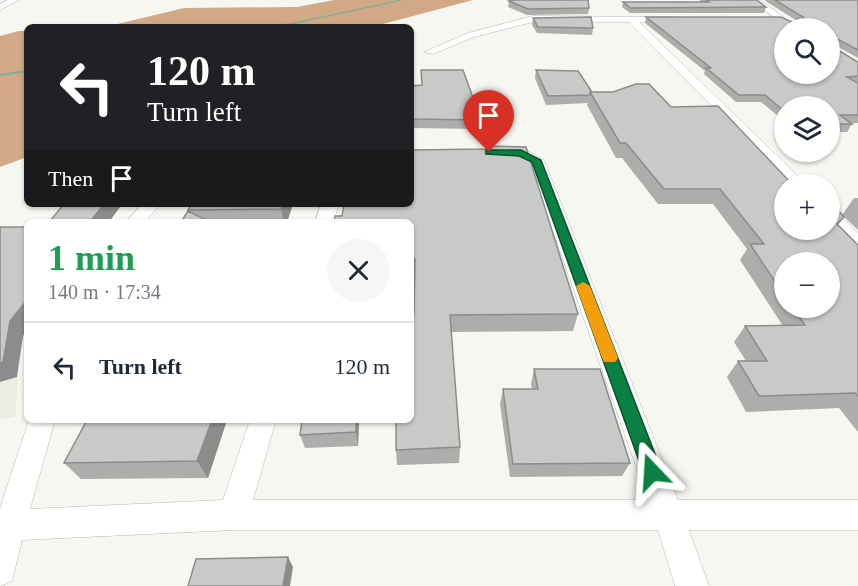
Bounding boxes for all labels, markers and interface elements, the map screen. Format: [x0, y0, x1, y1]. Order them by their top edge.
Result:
map controls [774, 18, 840, 318]
button: search [774, 18, 840, 84]
icon: left [48, 48, 126, 126]
text: 120 m [147, 48, 256, 94]
pin [463, 90, 514, 152]
button: layers [774, 96, 840, 162]
text: Turn left [147, 97, 241, 127]
icon: arrive [472, 99, 505, 132]
icon: arrive [105, 162, 138, 195]
text: Then [48, 166, 93, 191]
button: + [774, 174, 840, 240]
text: 1 min [48, 238, 135, 278]
button: close [327, 239, 390, 302]
button: − [774, 252, 840, 318]
text: 140 m · 17:34 [48, 281, 161, 303]
icon: left [48, 351, 81, 384]
text: Turn left [99, 354, 182, 379]
text: 120 m [334, 354, 390, 379]
position arrow [620, 440, 684, 504]

